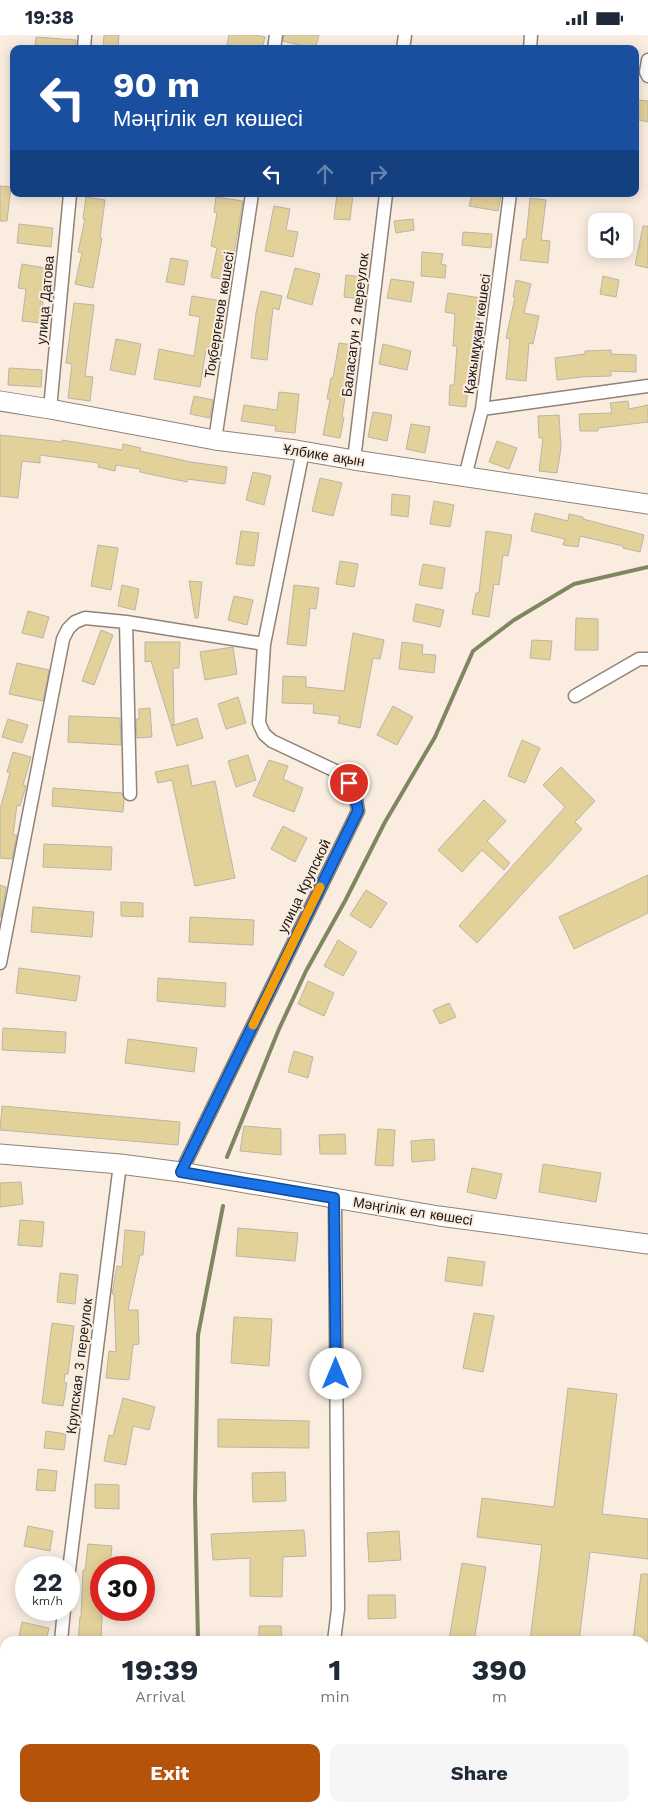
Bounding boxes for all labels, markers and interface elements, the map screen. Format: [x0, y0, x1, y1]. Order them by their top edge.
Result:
text: 19:38 [25, 6, 74, 29]
text: 90 m [113, 64, 200, 106]
icon: left [30, 65, 95, 130]
text: Мәңгілік ел көшесі [113, 106, 303, 131]
icon: left [258, 160, 286, 188]
icon: ahead [311, 160, 339, 188]
icon: right [364, 160, 392, 188]
map controls [588, 213, 633, 258]
button: sound [588, 213, 633, 258]
street label: Тоқбергенов көшесі [201, 250, 237, 380]
street label: Баласагун 2 переулок [338, 251, 372, 398]
street label: улица Датова [33, 255, 57, 345]
street label: Қажымұқан көшесі [461, 273, 493, 395]
street label: Ұлбике ақын [282, 441, 366, 469]
pin [328, 762, 370, 804]
icon: arrive [335, 769, 363, 797]
street label: улица Крупской [274, 836, 334, 936]
street label: Мәңгілік ел көшесі [352, 1194, 474, 1228]
street label: Крупская 3 переулок [63, 1296, 95, 1435]
position arrow [309, 1347, 361, 1399]
speed limit sign: 30 [90, 1556, 155, 1621]
text: 22 [33, 1568, 62, 1597]
text: km/h [32, 1594, 63, 1608]
text: 19:39 [122, 1652, 199, 1687]
text: 1 [329, 1652, 342, 1687]
text: 390 [472, 1652, 527, 1687]
text: Arrival [135, 1687, 185, 1706]
text: min [320, 1687, 350, 1706]
text: m [492, 1687, 507, 1706]
button: Exit [20, 1744, 320, 1802]
button: Share [330, 1744, 629, 1802]

